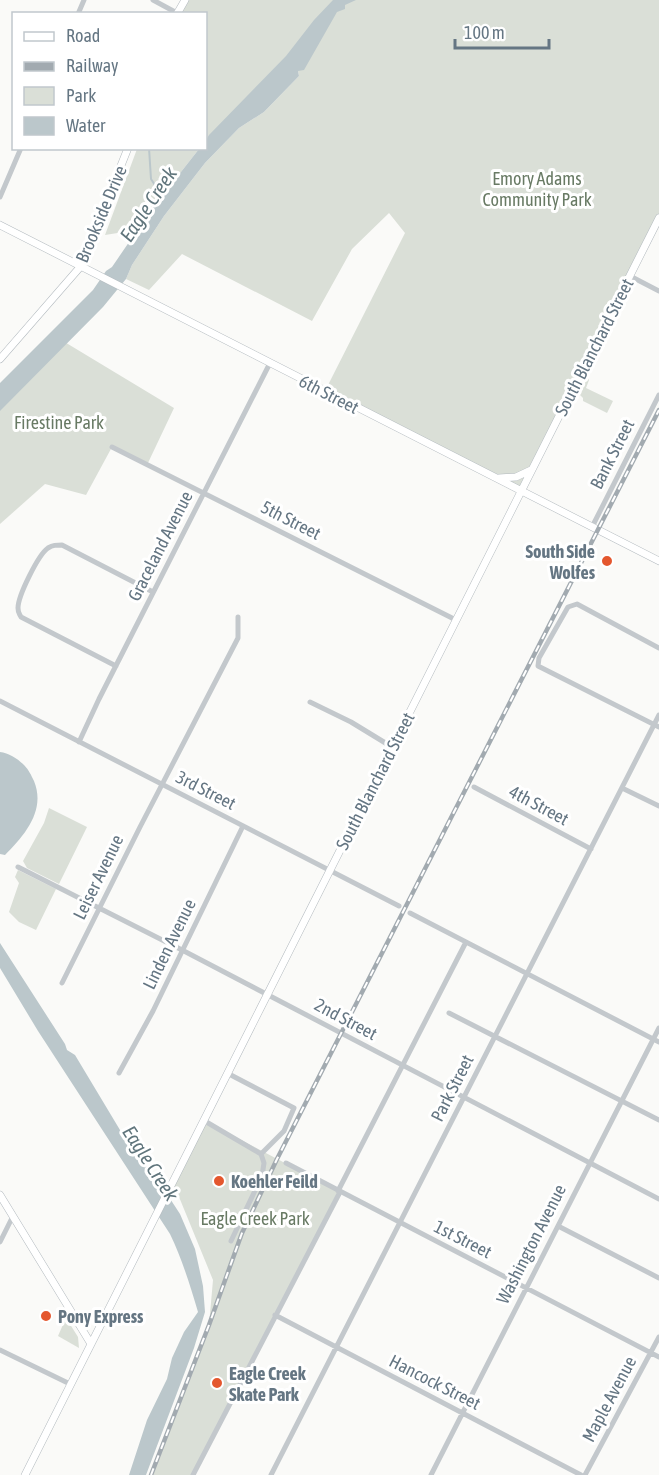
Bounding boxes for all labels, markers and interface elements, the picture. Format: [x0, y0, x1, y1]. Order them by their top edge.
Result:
legend [12, 12, 207, 150]
scale bar [455, 12, 550, 50]
text: 100 m [464, 22, 505, 43]
text: Road [66, 25, 100, 46]
text: Railway [66, 55, 118, 76]
text: Park [66, 85, 96, 106]
text: Water [66, 115, 106, 136]
street label: Brookside Drive [71, 162, 131, 266]
water label: Eagle Creek [115, 162, 181, 246]
park label: Emory Adams Community Park [482, 168, 592, 210]
street label: South Blanchard Street [550, 275, 638, 419]
street label: 6th Street [296, 370, 362, 418]
park label: Firestine Park [14, 412, 104, 433]
street label: Bank Street [586, 416, 638, 492]
street label: Graceland Avenue [123, 488, 197, 604]
street label: 5th Street [258, 496, 324, 544]
place label: South Side Wolfes [526, 541, 596, 583]
marker: South Side Wolfes [600, 554, 614, 568]
street label: South Blanchard Street [331, 709, 419, 853]
street label: 3rd Street [173, 766, 239, 814]
street label: 4th Street [506, 781, 572, 829]
street label: Leiser Avenue [69, 831, 127, 923]
street label: Linden Avenue [138, 896, 200, 992]
street label: 2nd Street [311, 994, 381, 1044]
street label: Park Street [426, 1051, 478, 1125]
water label: Eagle Creek [118, 1121, 184, 1205]
place label: Koehler Feild [231, 1171, 318, 1192]
marker: Koehler Feild [212, 1174, 226, 1188]
street label: Washington Avenue [492, 1181, 570, 1307]
park label: Eagle Creek Park [200, 1208, 310, 1229]
street label: 1st Street [431, 1216, 495, 1262]
place label: Pony Express [58, 1306, 144, 1327]
marker: Pony Express [39, 1309, 53, 1323]
street label: Hancock Street [386, 1350, 484, 1414]
street label: Maple Avenue [578, 1353, 640, 1445]
place label: Eagle Creek Skate Park [229, 1363, 307, 1405]
marker: Eagle Creek Skate Park [210, 1376, 224, 1390]

